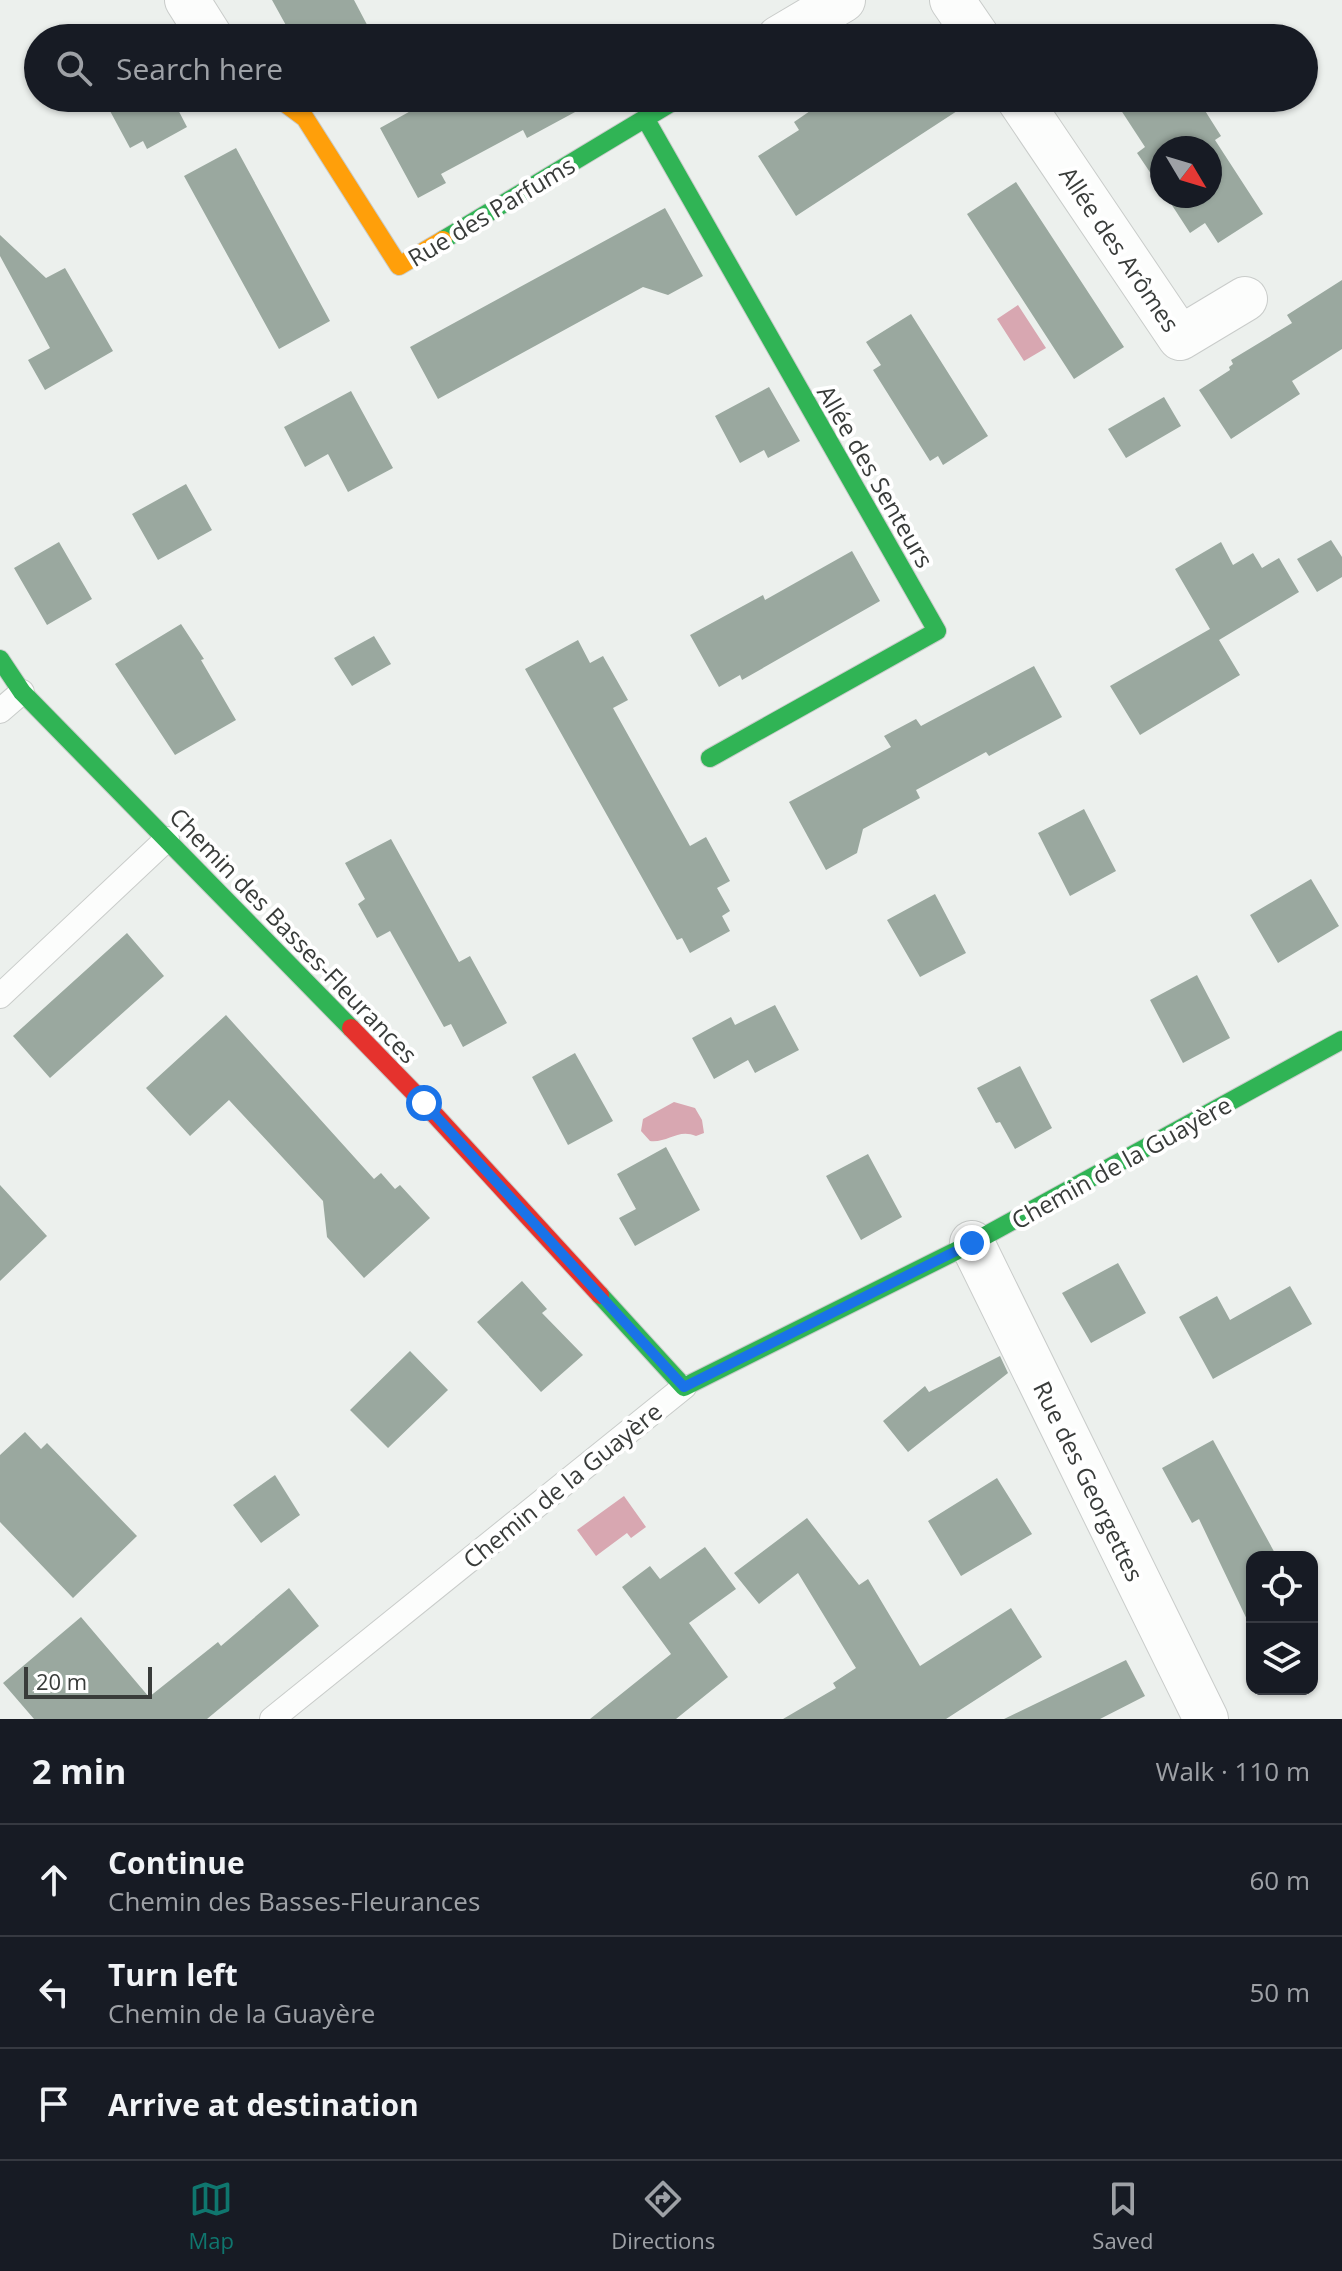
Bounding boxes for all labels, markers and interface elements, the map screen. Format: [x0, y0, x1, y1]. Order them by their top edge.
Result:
search box [24, 24, 1318, 112]
icon: search [52, 46, 96, 90]
text: Search here [116, 48, 283, 89]
north arrow [1150, 136, 1222, 208]
street label: Rue des Parfums [401, 148, 581, 274]
street label: Allée des Arômes [1052, 160, 1188, 338]
street label: Allée des Senteurs [810, 379, 942, 573]
street label: Chemin des Basses-Fleurances [163, 800, 425, 1070]
route start [406, 1085, 442, 1121]
street label: Chemin de la Guayère [1005, 1088, 1237, 1236]
route end [954, 1225, 990, 1261]
street label: Rue des Georgettes [1026, 1375, 1152, 1587]
street label: Chemin de la Guayère [456, 1395, 668, 1575]
map controls [1246, 1551, 1318, 1695]
button: locate [1246, 1551, 1318, 1623]
button: layers [1246, 1623, 1318, 1695]
scale bar [24, 1663, 152, 1699]
text: 20 m [36, 1666, 87, 1696]
text: 2 min [32, 1748, 126, 1794]
text: Walk · 110 m [1156, 1753, 1310, 1789]
text: Continue [108, 1842, 245, 1883]
icon: ahead [32, 1858, 76, 1902]
text: 60 m [1249, 1862, 1310, 1898]
text: Chemin des Basses-Fleurances [108, 1883, 480, 1919]
text: Turn left [108, 1954, 238, 1995]
icon: left [32, 1970, 76, 2014]
text: 50 m [1249, 1974, 1310, 2010]
text: Chemin de la Guayère [108, 1995, 375, 2031]
icon: arrive [32, 2082, 76, 2126]
text: Arrive at destination [108, 2084, 419, 2125]
tab: Map [189, 2177, 234, 2255]
tab: Directions [611, 2177, 715, 2255]
tab: Saved [1092, 2177, 1153, 2255]

